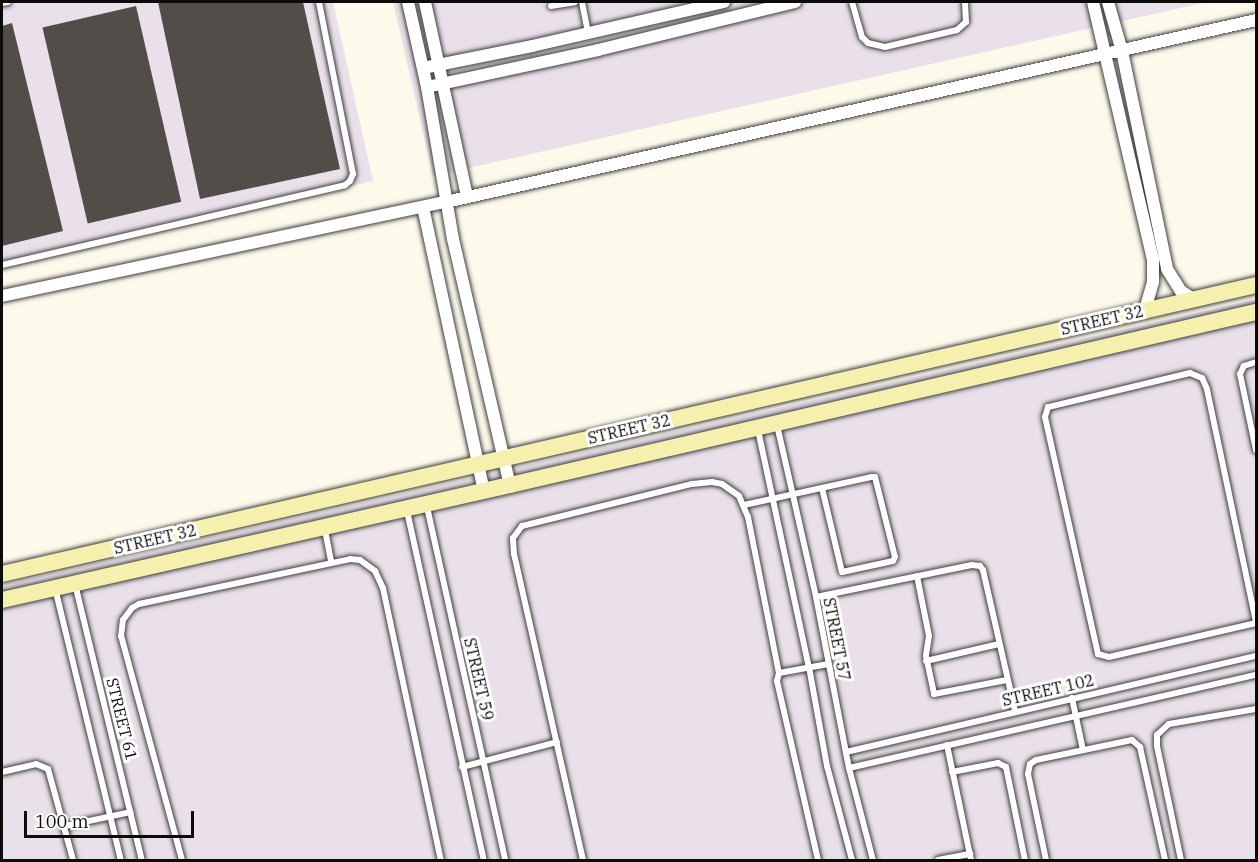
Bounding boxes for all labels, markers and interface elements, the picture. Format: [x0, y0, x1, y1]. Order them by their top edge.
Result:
street label: STREET 32 [1059, 301, 1145, 339]
street label: STREET 32 [586, 410, 672, 448]
street label: STREET 32 [112, 520, 198, 558]
street label: STREET 57 [820, 596, 854, 682]
street label: STREET 59 [460, 636, 498, 722]
street label: STREET 102 [1000, 670, 1096, 710]
street label: STREET 61 [102, 676, 142, 762]
scale bar [27, 799, 196, 837]
text: 100 m [35, 810, 89, 833]

